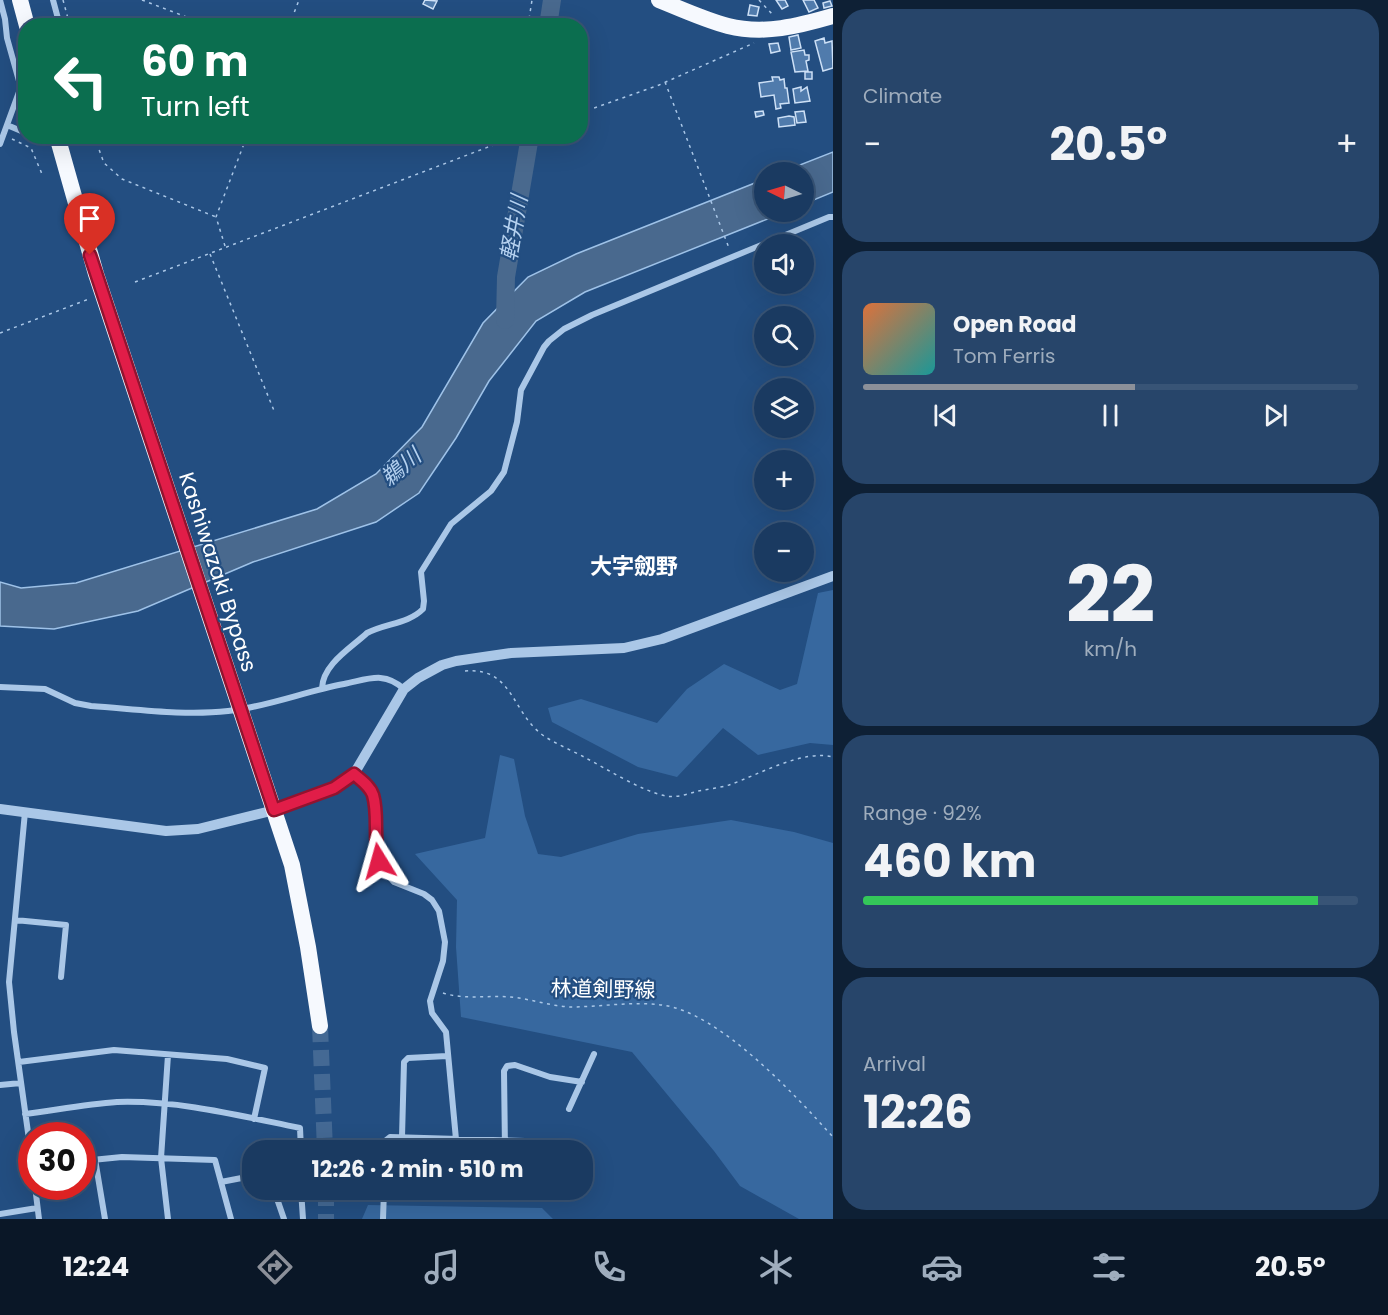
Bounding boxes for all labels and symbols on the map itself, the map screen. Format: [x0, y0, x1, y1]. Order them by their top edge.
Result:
north arrow [754, 162, 814, 222]
water label: 軽井川 [493, 191, 535, 263]
pin [64, 193, 115, 255]
water label: 鵜川 [374, 440, 429, 493]
street label: Kashiwazaki Bypass [172, 469, 264, 675]
district label: 大字劔野 [590, 551, 678, 582]
position arrow [347, 829, 411, 893]
street label: 林道剣野線 [550, 974, 656, 1004]
speed limit sign: 30 [18, 1122, 96, 1200]

